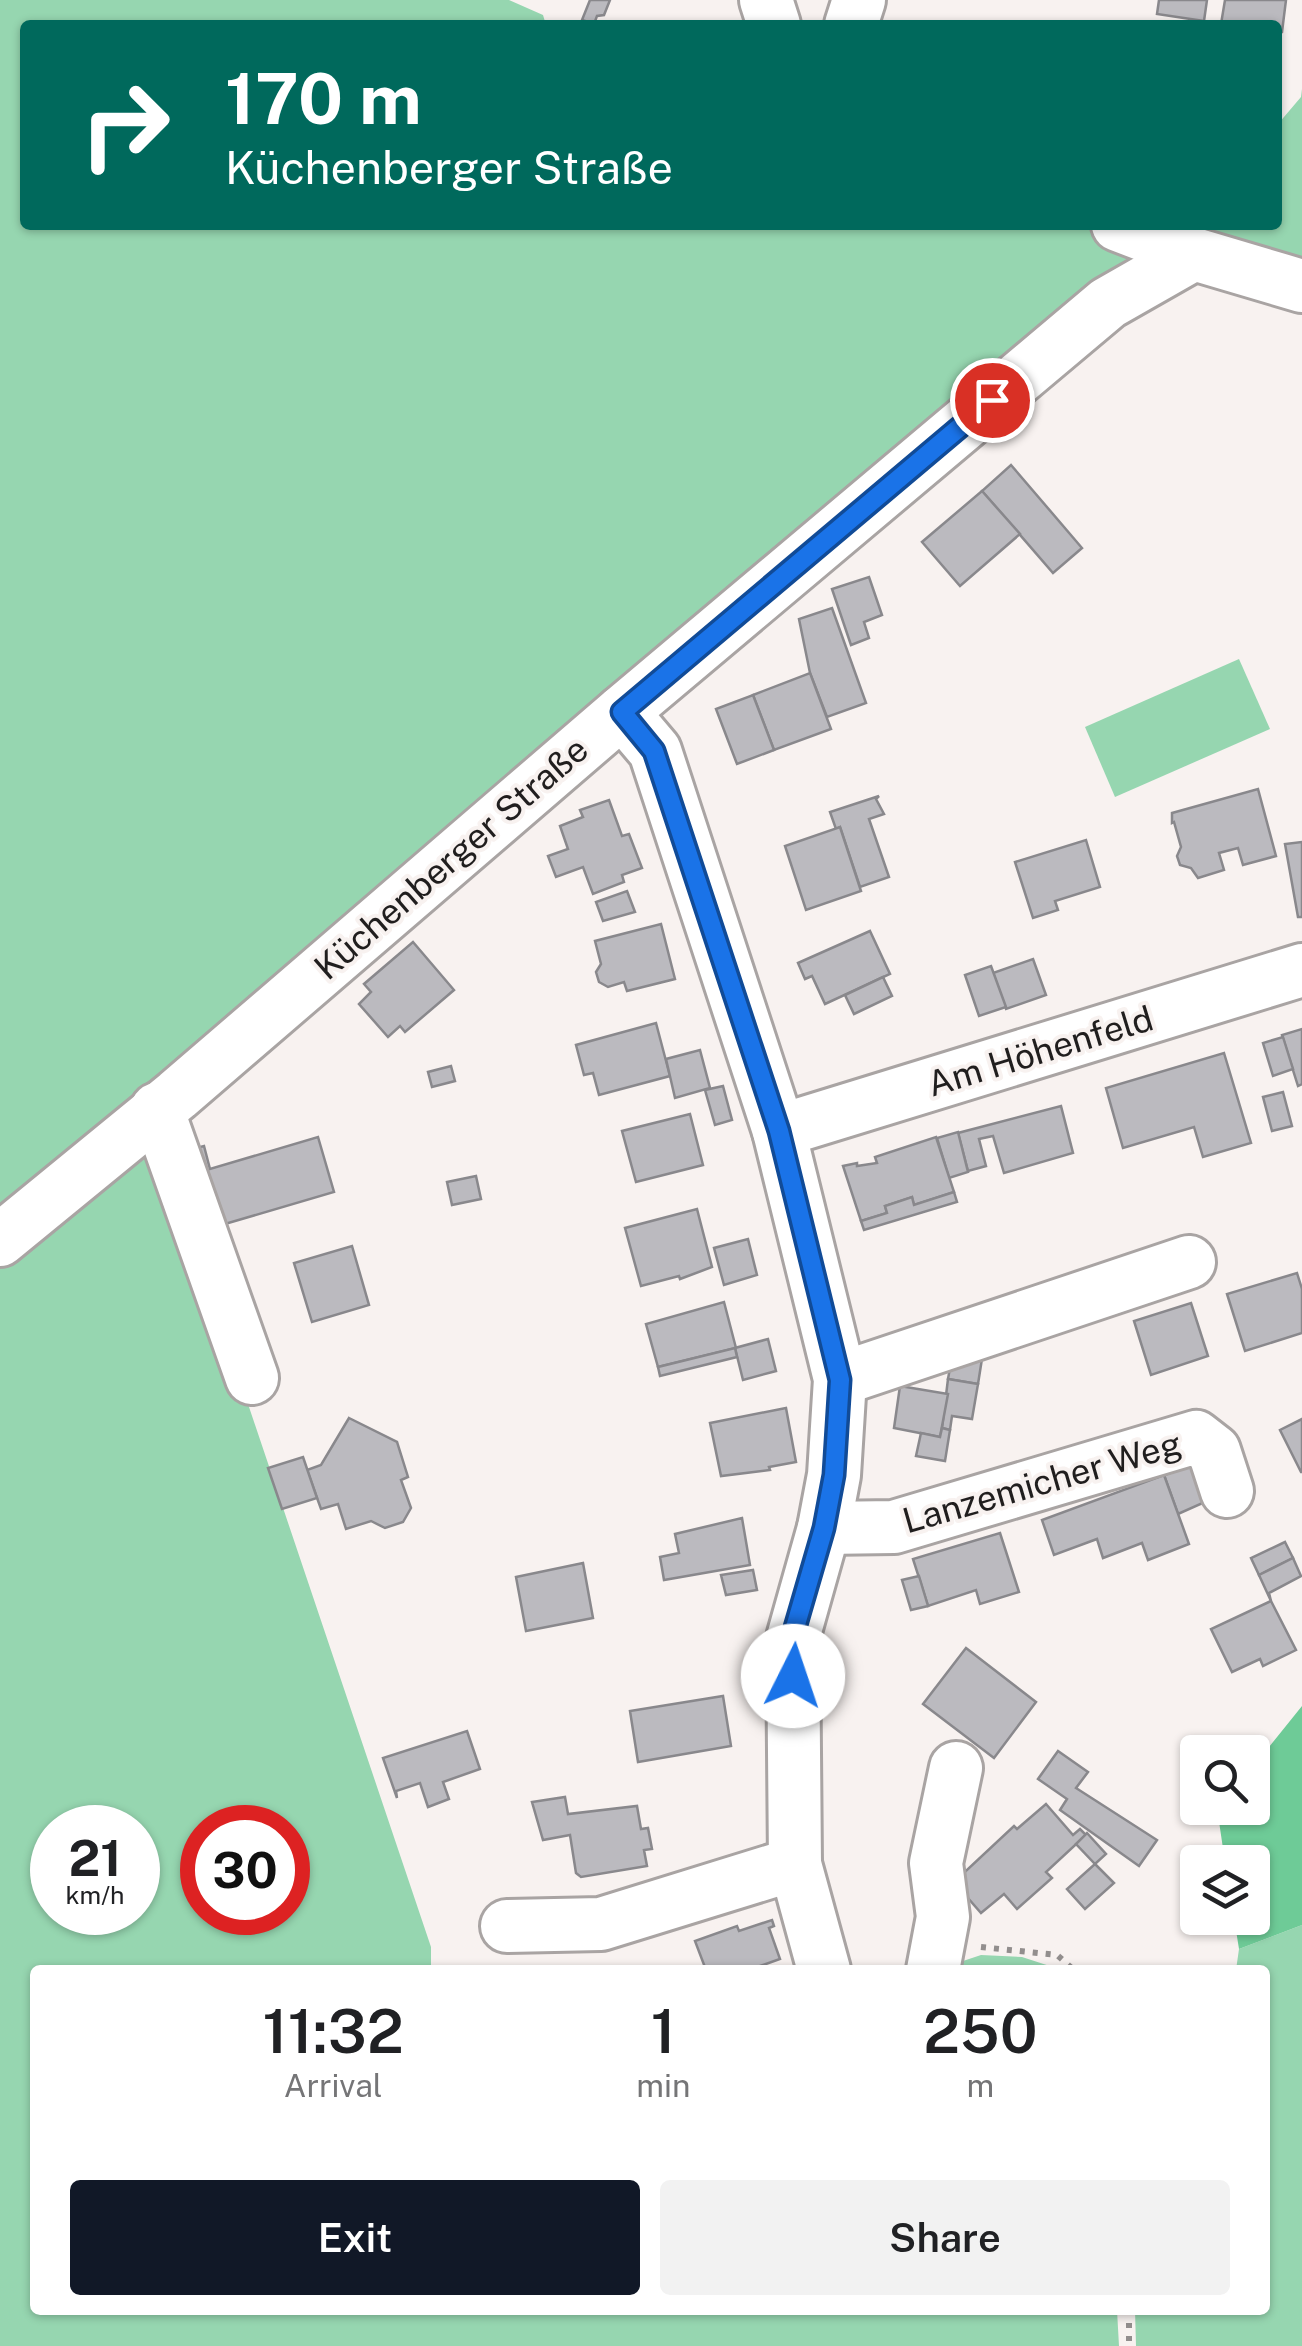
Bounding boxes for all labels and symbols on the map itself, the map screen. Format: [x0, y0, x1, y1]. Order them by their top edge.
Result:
pin [950, 358, 1035, 443]
street label: Küchenberger Straße [306, 728, 596, 988]
street label: Am Höhenfeld [922, 997, 1158, 1105]
street label: Lanzemicher Weg [898, 1423, 1186, 1541]
position arrow [741, 1624, 845, 1728]
speed limit sign: 30 [180, 1805, 310, 1935]

